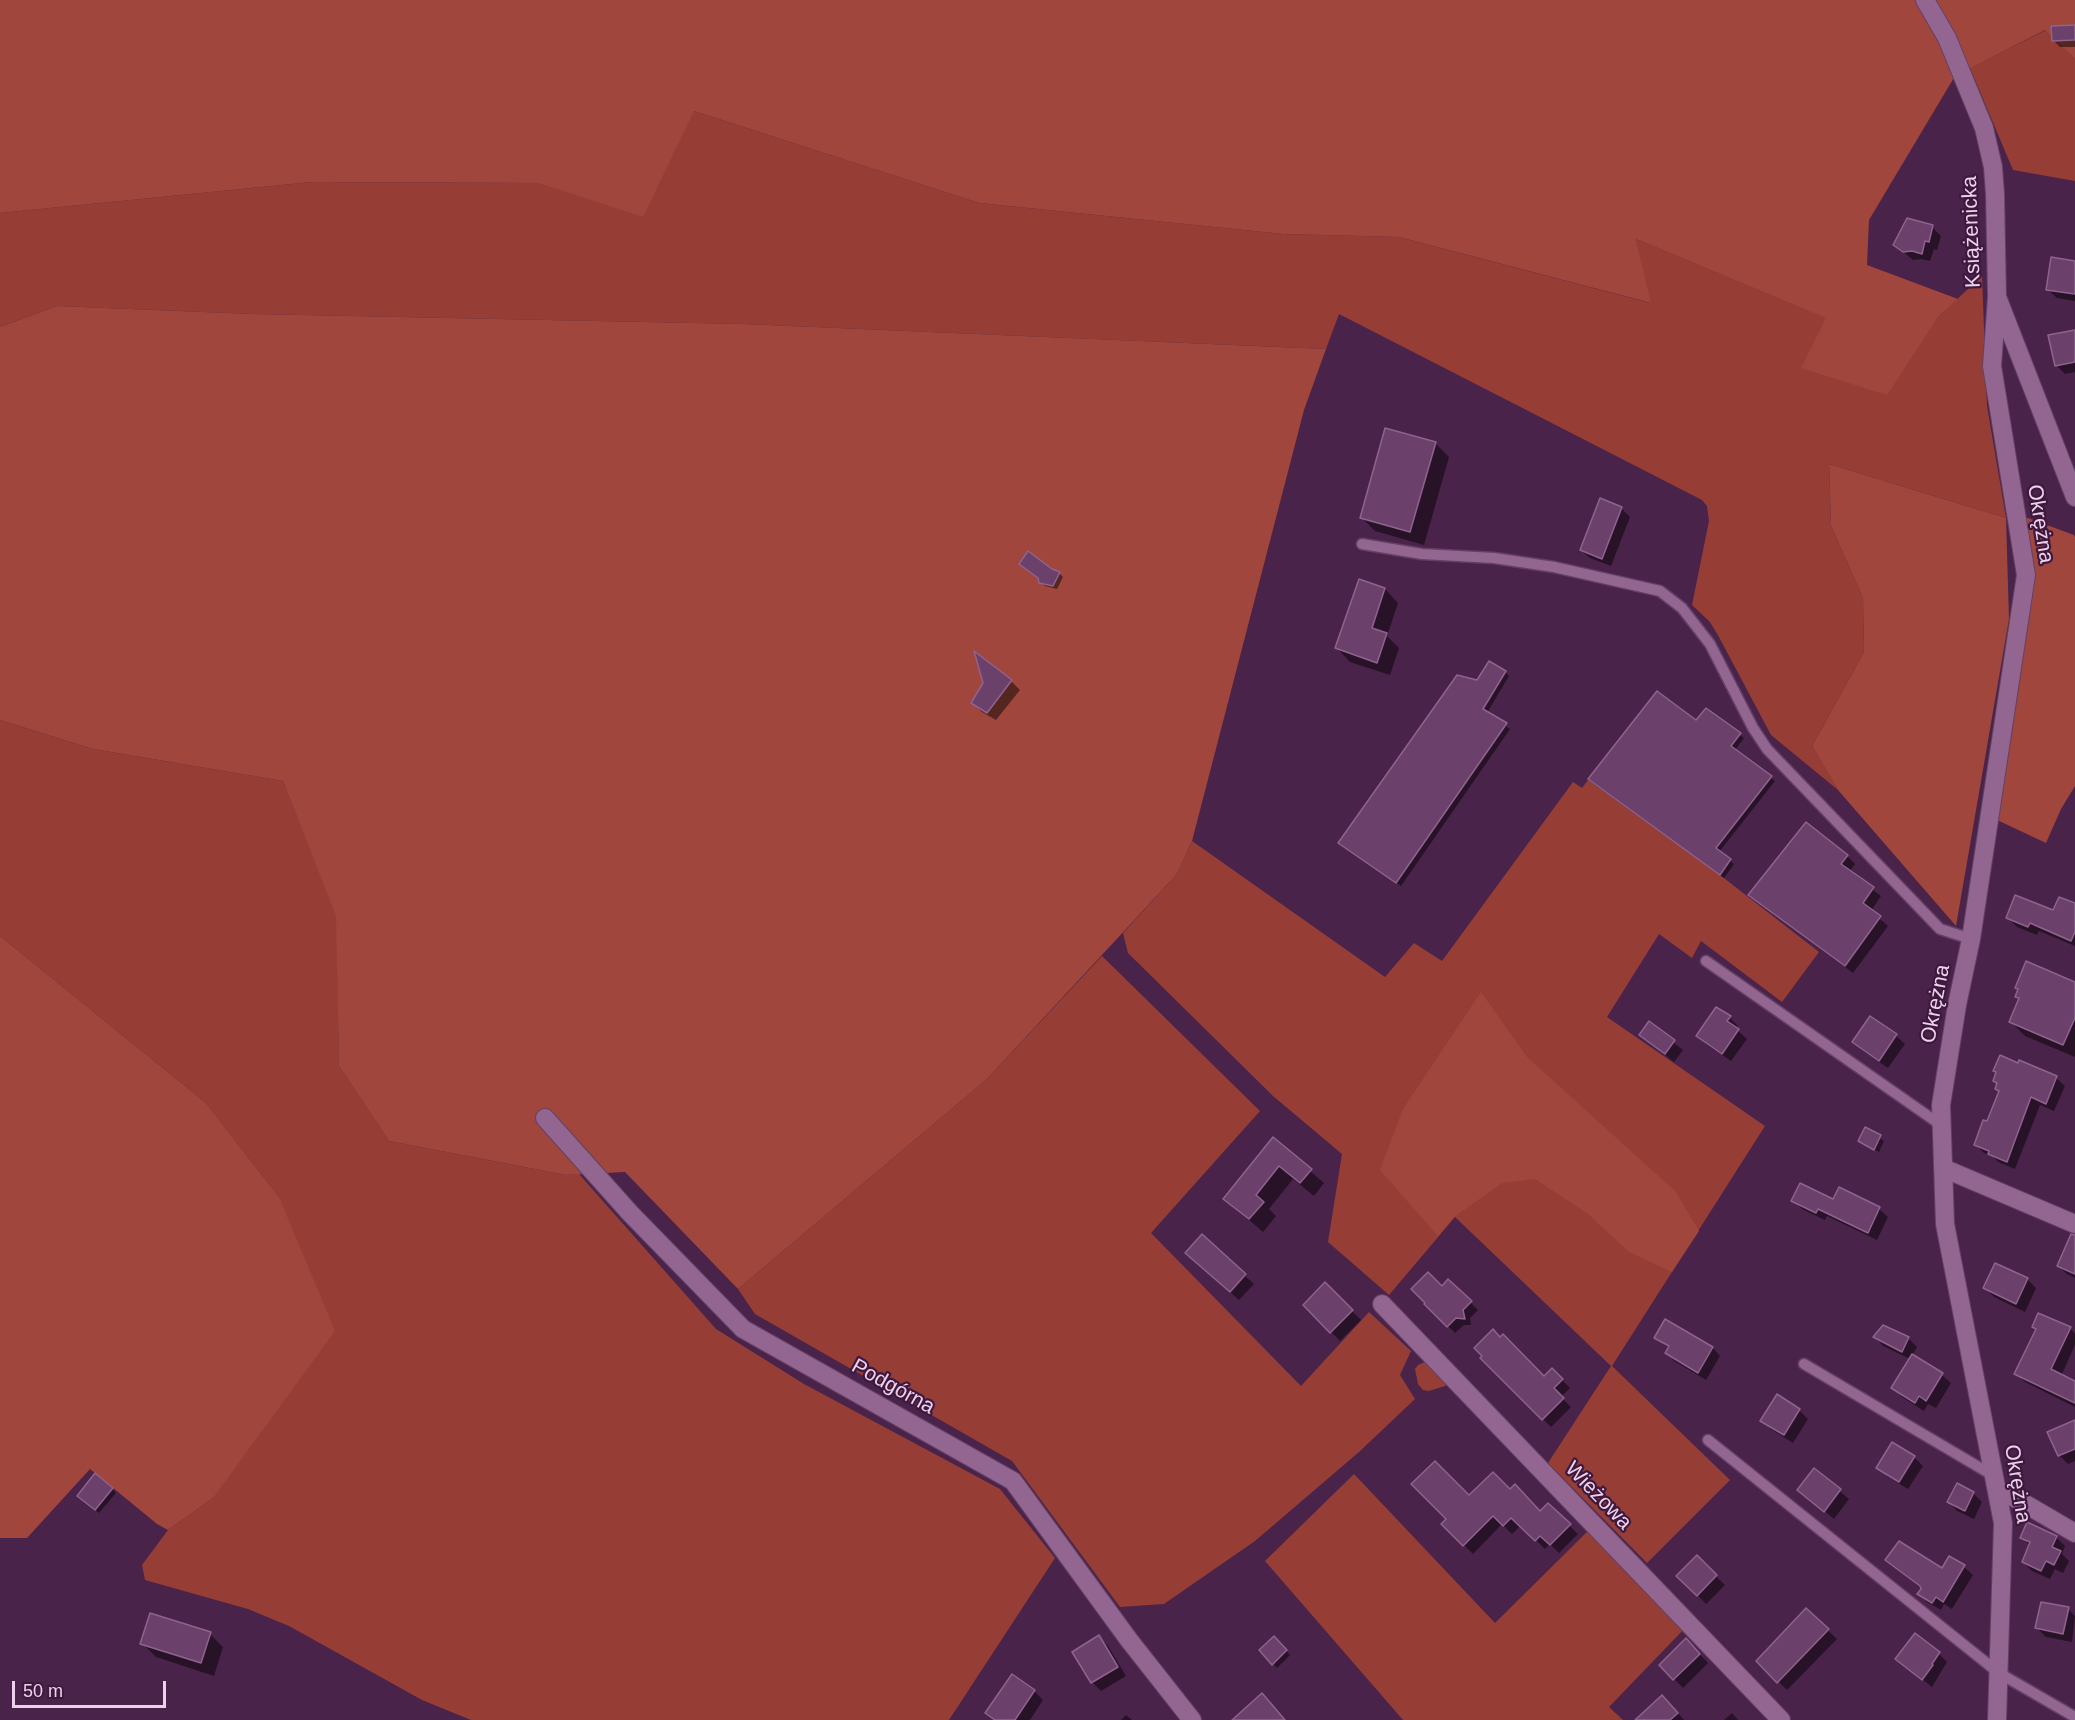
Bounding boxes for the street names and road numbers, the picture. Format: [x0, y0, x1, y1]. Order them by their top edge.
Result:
street label: Książenicka [1957, 176, 1987, 288]
street label: Okrężna [2021, 483, 2059, 565]
street label: Okrężna [1916, 963, 1956, 1045]
street label: Podgórna [847, 1354, 939, 1420]
street label: Okrężna [1998, 1443, 2036, 1525]
street label: Wieżowa [1559, 1457, 1637, 1535]

